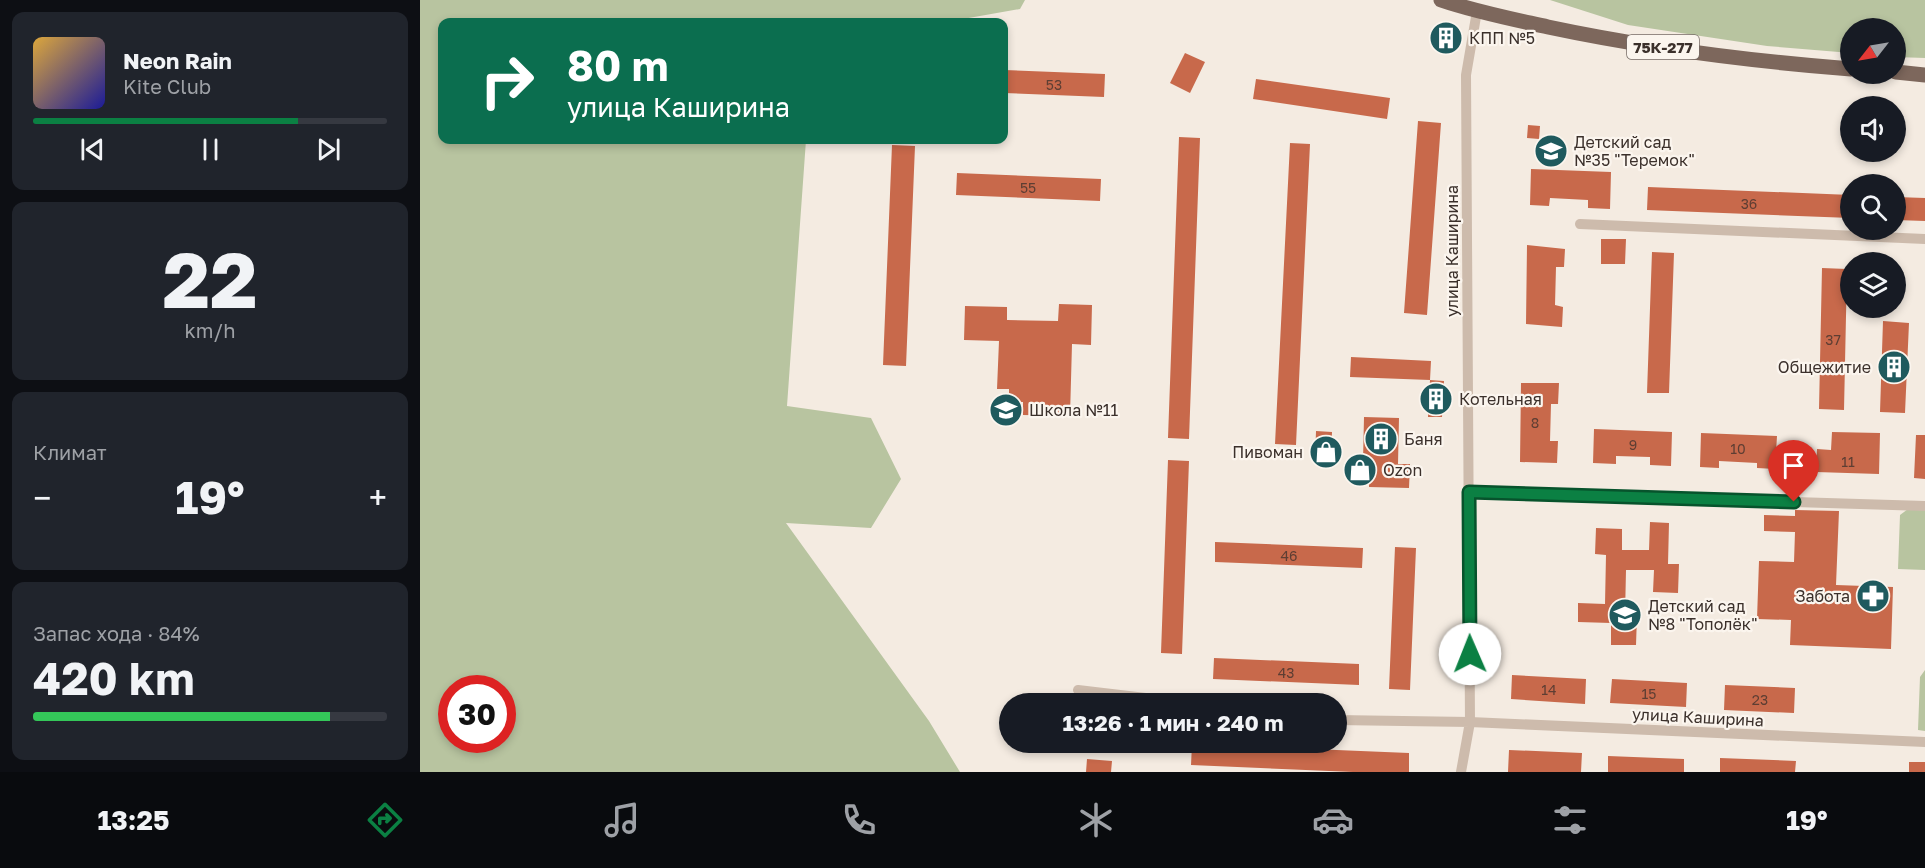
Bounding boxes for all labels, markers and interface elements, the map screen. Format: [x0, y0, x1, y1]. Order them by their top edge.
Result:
north arrow [1840, 18, 1906, 84]
map controls [1840, 18, 1906, 318]
building icon: КПП №5 [1428, 20, 1464, 56]
place label: КПП №5 [1469, 28, 1535, 48]
road number: 75К-277 [1627, 35, 1699, 59]
text: 80 m [567, 40, 668, 90]
icon: right [468, 42, 546, 120]
text: Neon Rain [123, 47, 232, 74]
text: Kite Club [123, 74, 211, 98]
house number: 53 [1046, 76, 1062, 93]
text: улица Каширина [567, 91, 790, 123]
button: sound [1840, 96, 1906, 162]
place label: Детский сад №35 "Теремок" [1574, 132, 1695, 170]
icon: previous [76, 133, 109, 166]
icon: pause [194, 133, 227, 166]
icon: next [312, 133, 345, 166]
school or university icon: Детский сад №35 "Теремок" [1533, 133, 1569, 169]
button: search [1840, 174, 1906, 240]
house number: 55 [1020, 179, 1036, 196]
street label: улица Каширина [1442, 185, 1462, 317]
house number: 36 [1741, 195, 1757, 212]
text: 22 [162, 232, 258, 325]
button: layers [1840, 252, 1906, 318]
text: km/h [185, 318, 235, 342]
house number: 37 [1825, 331, 1841, 348]
building icon: Общежитие [1876, 349, 1912, 385]
place label: Общежитие [1778, 357, 1871, 377]
building icon: Котельная [1418, 381, 1454, 417]
place label: Котельная [1459, 389, 1542, 409]
school or university icon: Школа №11 [988, 392, 1024, 428]
place label: Школа №11 [1029, 400, 1119, 420]
house number: 8 [1531, 414, 1539, 431]
building icon: Баня [1363, 421, 1399, 457]
place label: Баня [1404, 429, 1443, 449]
shop icon: Пивоман [1308, 434, 1344, 470]
house number: 9 [1629, 436, 1637, 453]
text: Климат [33, 440, 107, 464]
house number: 10 [1730, 440, 1746, 457]
pin [1768, 440, 1819, 502]
place label: Пивоман [1232, 442, 1303, 462]
icon: arrive [1777, 449, 1810, 482]
shop icon: Ozon [1342, 452, 1378, 488]
house number: 11 [1841, 453, 1855, 470]
place label: Ozon [1383, 460, 1422, 480]
text: 19° [175, 470, 245, 524]
text: − [33, 478, 51, 517]
text: + [369, 478, 387, 517]
house number: 46 [1280, 547, 1298, 564]
pharmacy icon: Забота [1855, 578, 1891, 614]
place label: Забота [1795, 586, 1850, 606]
place label: Детский сад №8 "Тополёк" [1648, 596, 1758, 634]
school or university icon: Детский сад №8 "Тополёк" [1607, 597, 1643, 633]
text: Запас хода · 84% [33, 621, 200, 645]
position arrow [1438, 622, 1502, 686]
text: 420 km [33, 651, 195, 705]
house number: 43 [1278, 664, 1294, 681]
speed limit sign: 30 [438, 675, 516, 753]
house number: 14 [1541, 681, 1557, 698]
house number: 15 [1642, 685, 1656, 702]
house number: 23 [1752, 691, 1768, 708]
street label: улица Каширина [1632, 704, 1764, 730]
text: 13:26 · 1 мин · 240 m [1063, 709, 1284, 736]
icon: directions [364, 799, 406, 841]
icon: music [601, 799, 643, 841]
icon: phone [838, 799, 880, 841]
icon: climate [1075, 799, 1117, 841]
icon: car [1312, 799, 1354, 841]
icon: filters [1549, 799, 1591, 841]
text: 13:25 [97, 804, 169, 836]
text: 19° [1786, 804, 1827, 836]

